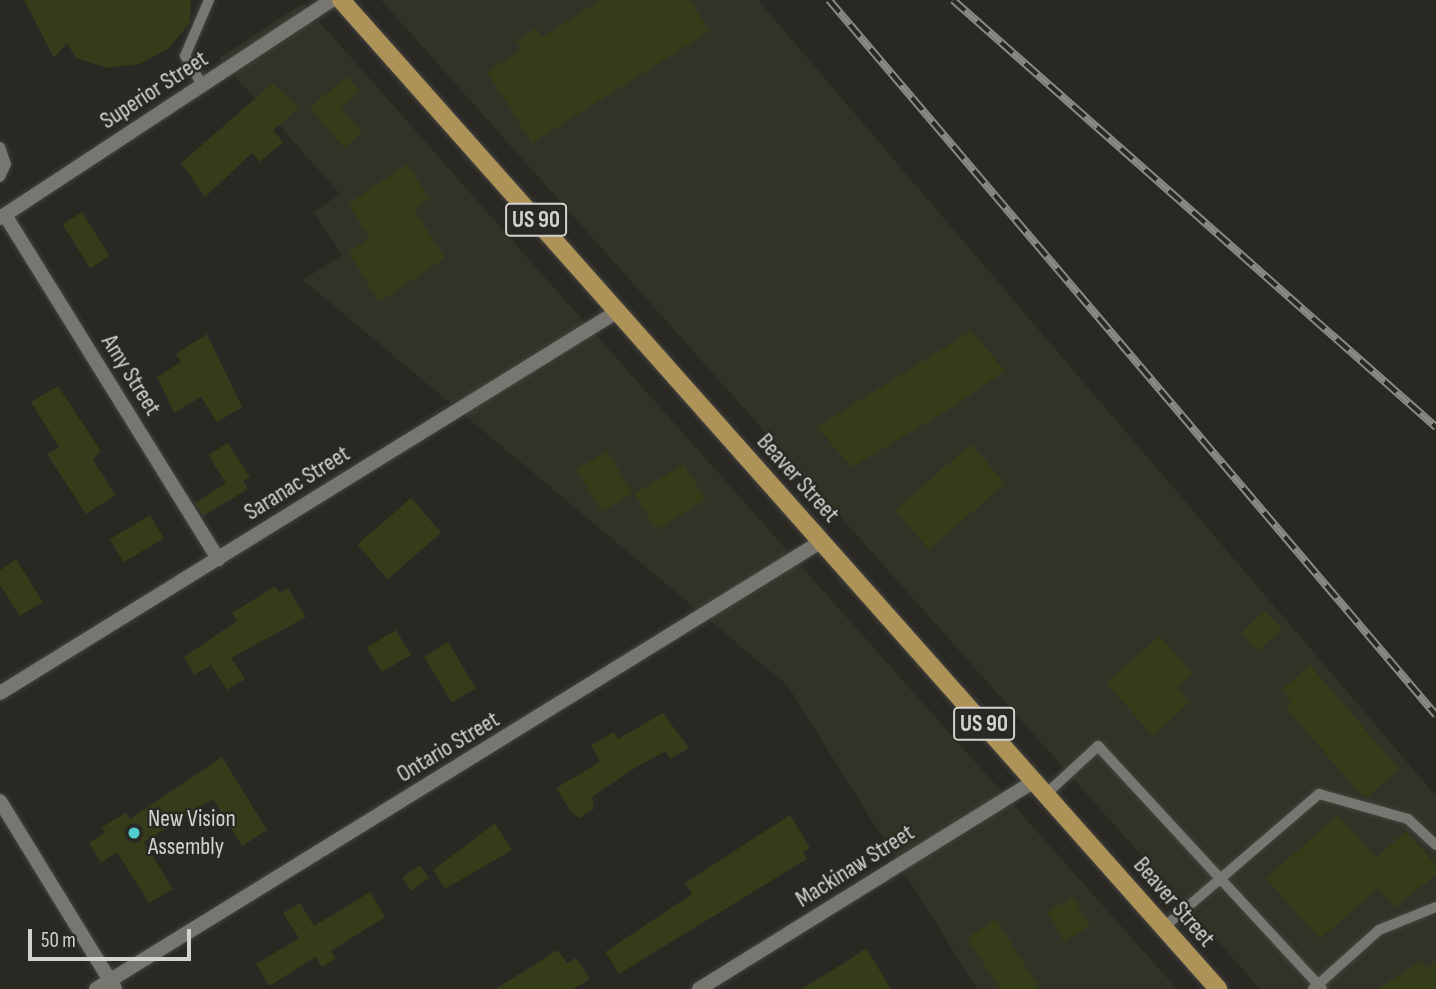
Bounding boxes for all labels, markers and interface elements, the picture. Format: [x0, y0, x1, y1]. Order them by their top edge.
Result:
street label: Superior Street [95, 45, 213, 135]
road number: US 90 [504, 200, 568, 240]
street label: Amy Street [95, 329, 167, 421]
street label: Beaver Street [751, 428, 845, 528]
street label: Saranac Street [239, 439, 355, 527]
road number: US 90 [953, 704, 1016, 744]
street label: Ontario Street [392, 705, 504, 789]
place label: New Vision Assembly [148, 805, 236, 861]
street label: Mackinaw Street [791, 818, 919, 914]
marker: New Vision Assembly [126, 825, 142, 841]
street label: Beaver Street [1127, 851, 1221, 953]
scale bar [32, 916, 194, 960]
text: 50 m [41, 928, 76, 953]

